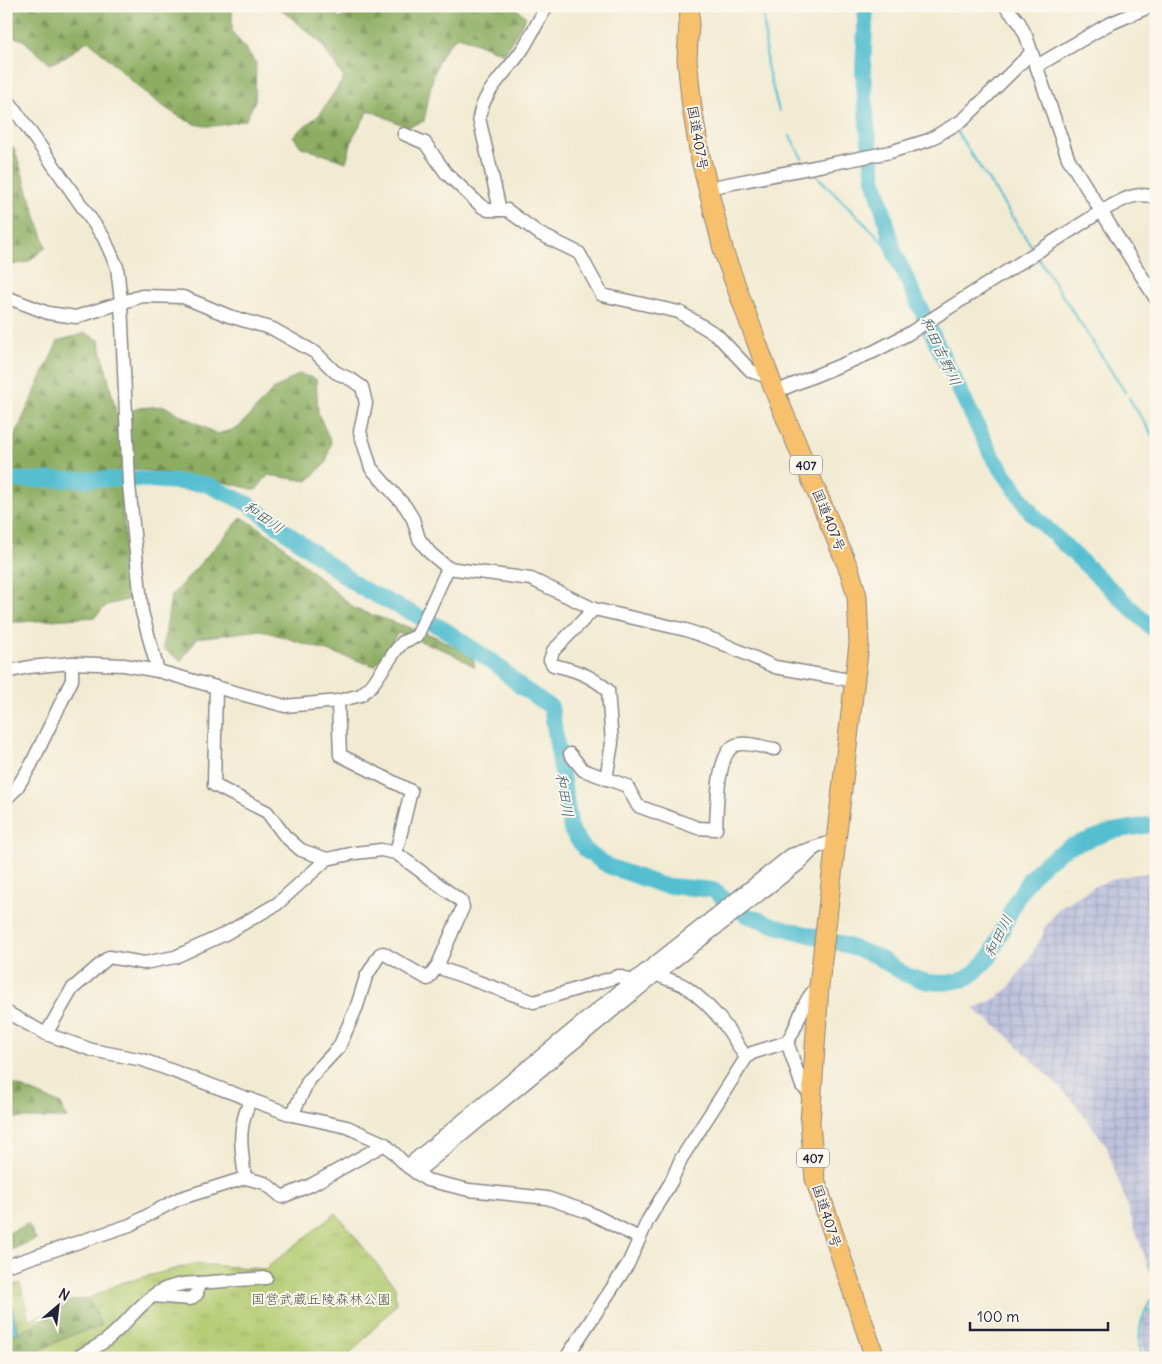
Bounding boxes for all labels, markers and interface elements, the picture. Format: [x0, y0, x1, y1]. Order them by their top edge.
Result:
street label: 国道407号 [683, 104, 713, 172]
water label: 和田吉野川 [917, 313, 965, 389]
road number: 407 [790, 456, 822, 474]
street label: 国道407号 [808, 486, 850, 554]
water label: 和田川 [240, 496, 288, 538]
water label: 和田川 [552, 771, 578, 819]
water label: 和田川 [979, 912, 1017, 960]
road number: 407 [797, 1148, 829, 1168]
street label: 国道407号 [808, 1182, 846, 1250]
north arrow [32, 1282, 82, 1332]
text: N [56, 1284, 73, 1305]
park label: 国営武蔵丘陵森林公園 [251, 1290, 391, 1308]
scale bar [970, 1299, 1107, 1331]
text: 100 m [977, 1307, 1019, 1326]

